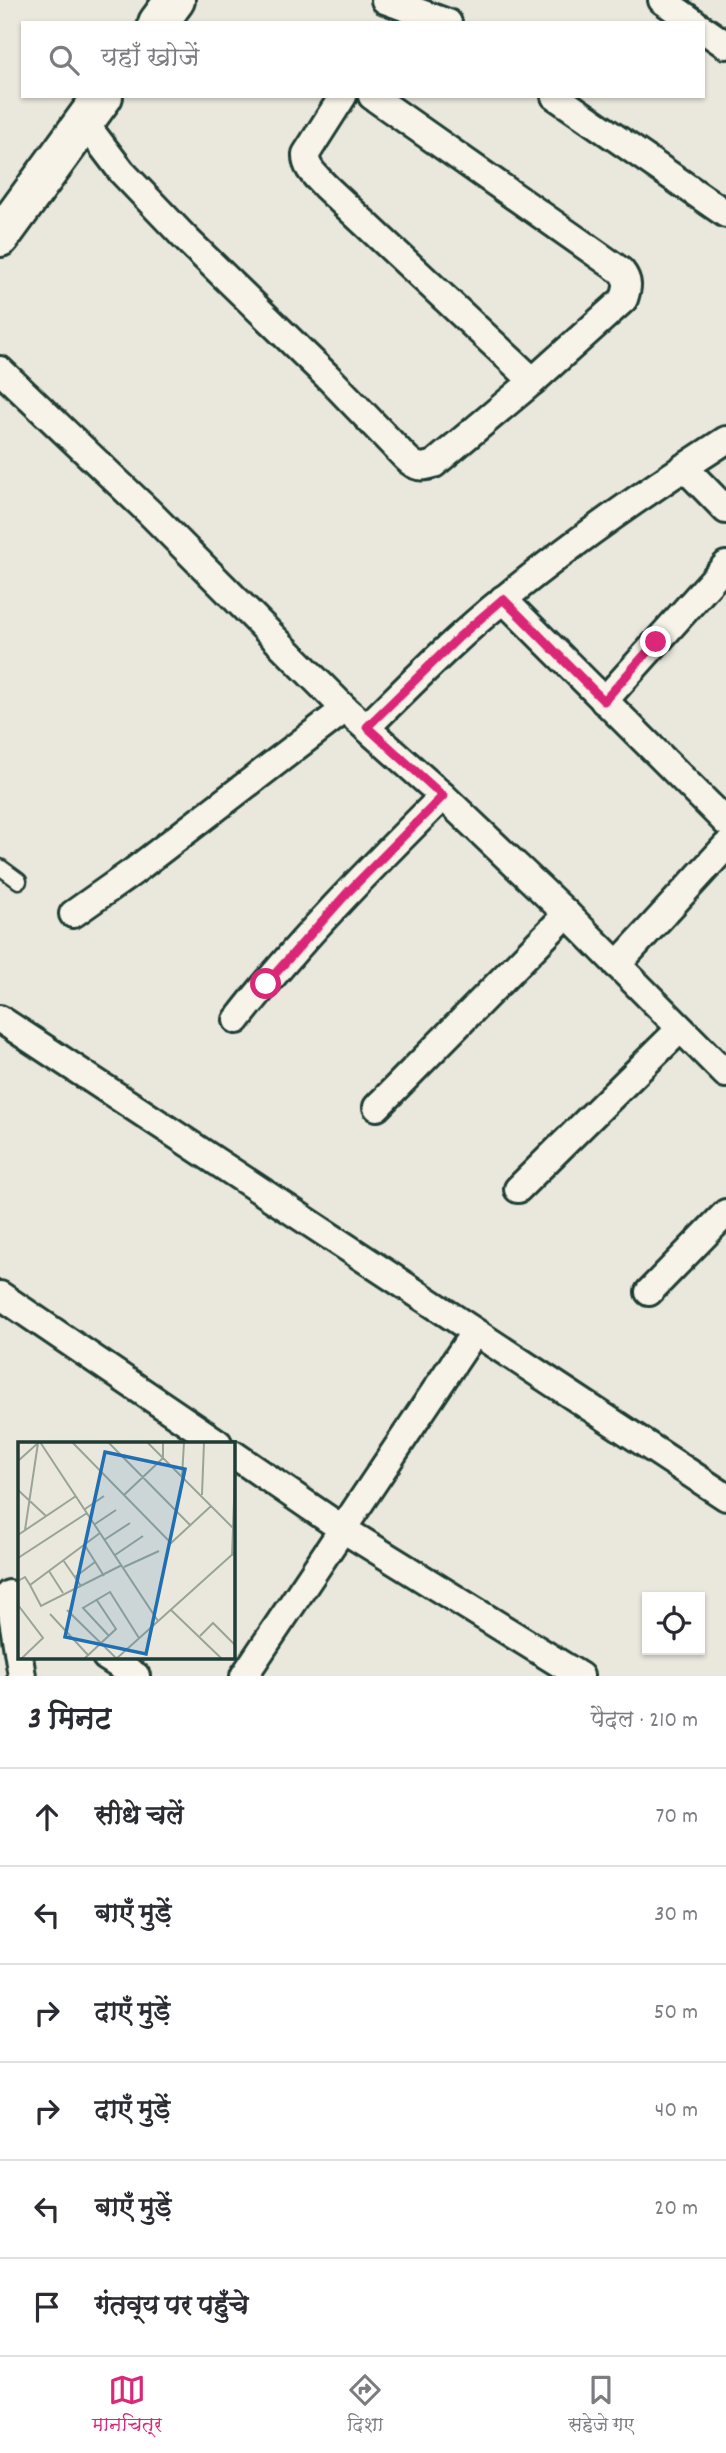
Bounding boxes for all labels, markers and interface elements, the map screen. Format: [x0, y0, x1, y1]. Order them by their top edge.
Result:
search box [21, 21, 705, 98]
icon: search [45, 41, 83, 79]
text: यहाँ खोजें [101, 41, 199, 78]
route end [640, 626, 671, 657]
route start [250, 968, 281, 999]
inset map [18, 1442, 234, 1658]
map controls [642, 1592, 705, 1655]
button: locate [642, 1592, 705, 1655]
text: 3 मिनट [28, 1700, 111, 1743]
text: पैदल · 210 m [591, 1705, 698, 1738]
icon: ahead [28, 1798, 66, 1836]
text: सीधे चलें [95, 1799, 184, 1836]
text: 70 m [656, 1801, 698, 1834]
icon: left [28, 1896, 66, 1934]
text: बाएँ मुड़ें [95, 1897, 172, 1934]
text: 30 m [654, 1899, 698, 1932]
icon: right [28, 1994, 66, 2032]
text: दाएँ मुड़ें [95, 1995, 170, 2032]
text: 50 m [654, 1997, 698, 2030]
icon: right [28, 2092, 66, 2130]
text: दाएँ मुड़ें [95, 2093, 170, 2130]
text: 40 m [655, 2095, 698, 2128]
icon: left [28, 2190, 66, 2228]
text: बाएँ मुड़ें [95, 2191, 172, 2228]
text: 20 m [654, 2193, 698, 2226]
icon: arrive [28, 2288, 66, 2326]
text: गंतव्य पर पहुँचे [95, 2289, 249, 2326]
tab: मानचित्र [92, 2371, 162, 2440]
tab: दिशा [346, 2371, 384, 2440]
tab: सहेजे गए [568, 2371, 634, 2440]

